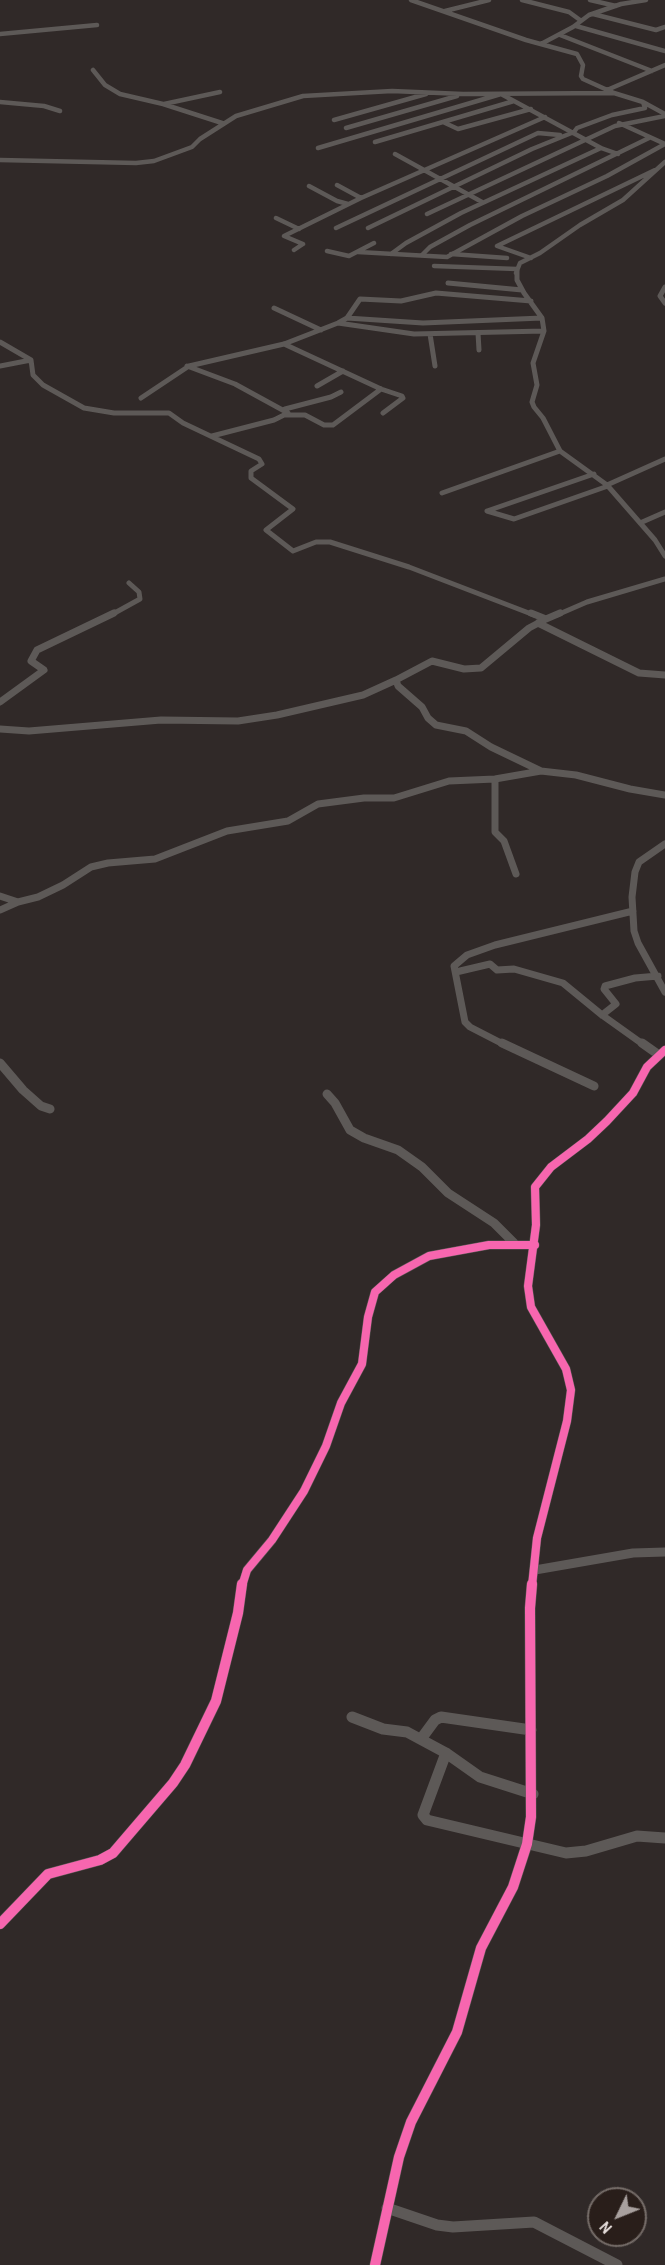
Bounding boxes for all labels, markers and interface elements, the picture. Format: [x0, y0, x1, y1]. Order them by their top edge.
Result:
north arrow [587, 2187, 647, 2247]
text: N [594, 2217, 617, 2239]

